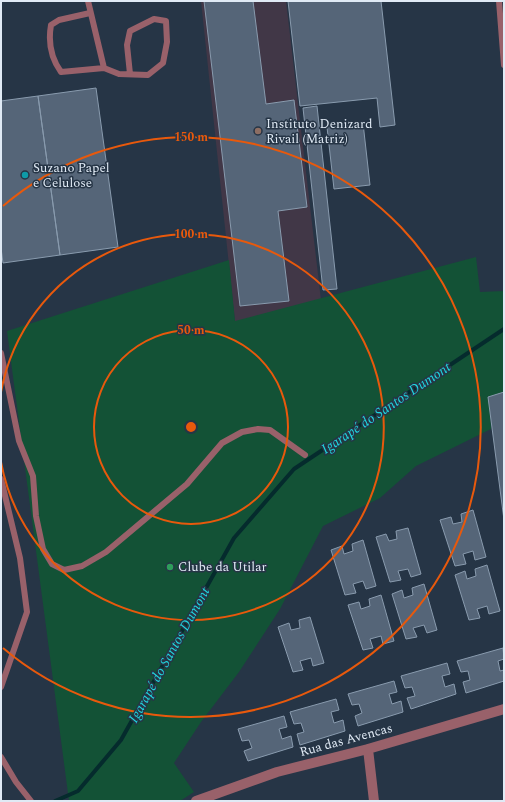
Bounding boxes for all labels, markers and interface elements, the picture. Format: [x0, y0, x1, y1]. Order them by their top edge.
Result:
place label: Instituto Denizard Rivail (Matriz) [266, 114, 373, 149]
marker: Instituto Denizard Rivail (Matriz) [253, 126, 263, 136]
text: 150 m [174, 128, 208, 147]
place label: Suzano Papel e Celulose [33, 158, 110, 193]
marker: Suzano Papel e Celulose [20, 170, 30, 180]
text: 100 m [174, 225, 208, 244]
text: 50 m [177, 321, 205, 340]
water label: Igarapé do Santos Dumont [317, 356, 456, 459]
centre of rings [184, 420, 198, 434]
place label: Clube da Utilar [178, 557, 267, 577]
marker: Clube da Utilar [165, 562, 175, 572]
water label: Igarapé do Santos Dumont [123, 583, 215, 727]
street label: Rua das Avencas [297, 718, 395, 762]

